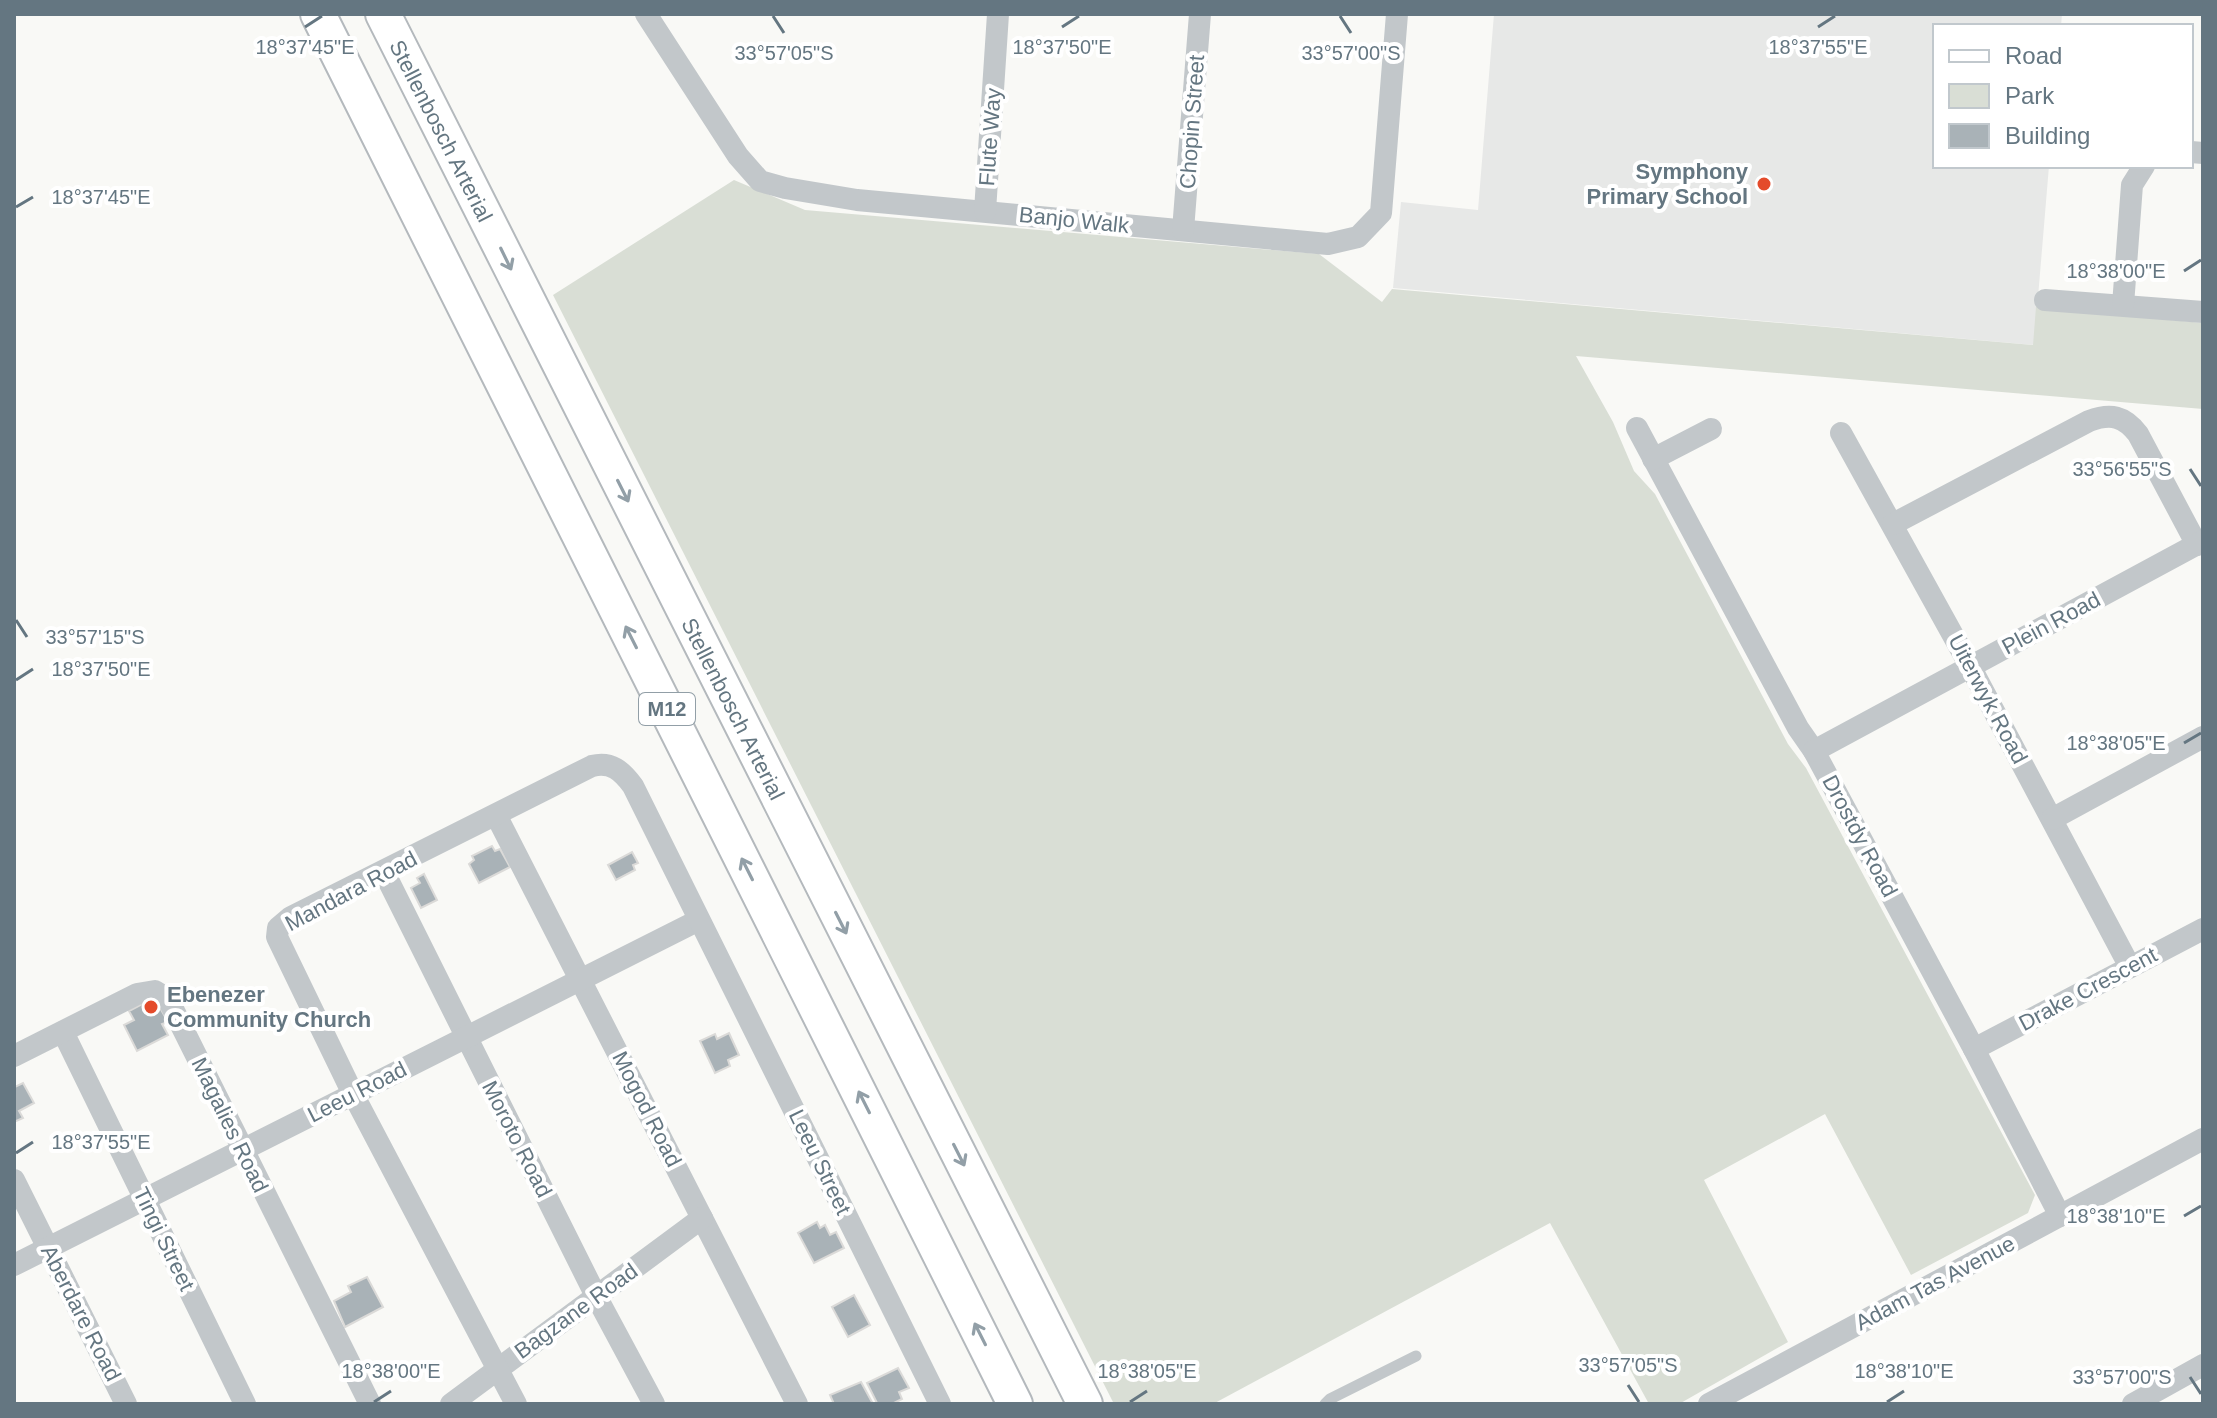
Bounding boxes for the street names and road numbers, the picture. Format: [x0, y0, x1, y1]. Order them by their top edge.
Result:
street label: Stellenbosch Arterial [384, 36, 498, 226]
street label: Chopin Street [1175, 54, 1209, 190]
street label: Flute Way [974, 87, 1006, 187]
street label: Banjo Walk [1018, 202, 1131, 238]
street label: Plein Road [1998, 587, 2104, 659]
street label: Stellenbosch Arterial [676, 614, 790, 804]
street label: Uiterwyk Road [1943, 630, 2033, 768]
road number: M12 [639, 693, 695, 725]
street label: Drostdy Road [1817, 771, 1903, 901]
street label: Mandara Road [281, 846, 421, 936]
street label: Drake Crescent [2015, 942, 2161, 1036]
street label: Mogod Road [607, 1047, 687, 1171]
street label: Magalies Road [187, 1054, 273, 1196]
street label: Leeu Road [303, 1056, 411, 1128]
street label: Moroto Road [477, 1077, 557, 1201]
street label: Leeu Street [784, 1105, 856, 1219]
street label: Tingi Street [128, 1183, 200, 1295]
street label: Adam Tas Avenue [1851, 1231, 2019, 1335]
street label: Aberdare Road [36, 1241, 126, 1385]
street label: Bagzane Road [510, 1258, 642, 1364]

